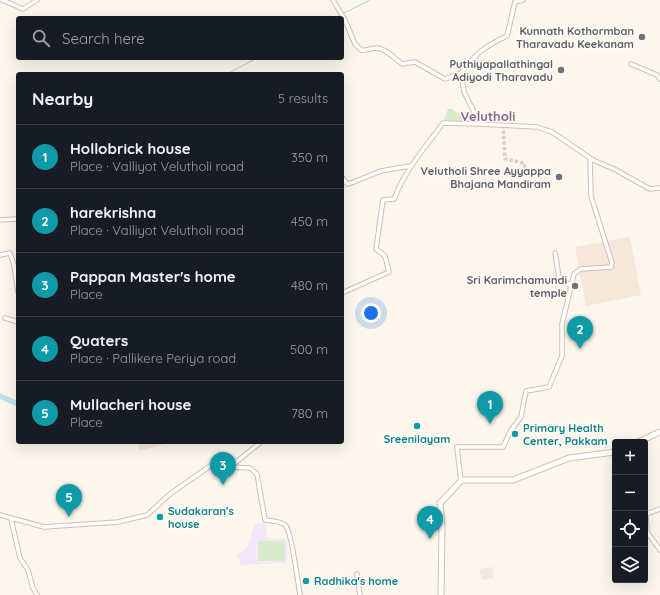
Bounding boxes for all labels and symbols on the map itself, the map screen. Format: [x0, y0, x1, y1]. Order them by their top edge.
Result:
place label: Kunnath Kothormban Tharavadu Keekanam [516, 24, 634, 51]
marker: Kunnath Kothormban Tharavadu Keekanam [637, 32, 647, 42]
place label: Puthiyapallathingal Adiyodi Tharavadu [449, 57, 553, 84]
marker: Puthiyapallathingal Adiyodi Tharavadu [556, 65, 566, 75]
district label: Velutholi [461, 108, 515, 124]
place label: Velutholi Shree Ayyappa Bhajana Mandiram [421, 164, 551, 191]
marker: Velutholi Shree Ayyappa Bhajana Mandiram [554, 172, 564, 182]
place label: Sri Karimchamundi temple [467, 273, 568, 300]
marker: Sri Karimchamundi temple [570, 281, 580, 291]
your location [361, 303, 381, 323]
pin: 2 [567, 316, 593, 349]
pin: 1 [477, 391, 503, 424]
marker: Sreenilayam [412, 421, 422, 431]
place label: Primary Health Center, Pakkam [523, 421, 608, 448]
marker: Primary Health Center, Pakkam [510, 429, 520, 439]
place label: Sreenilayam [384, 432, 450, 446]
pin: 3 [210, 452, 236, 485]
pin: 5 [56, 484, 82, 517]
place label: Sudakaran's house [168, 504, 234, 531]
pin: 4 [417, 506, 443, 539]
marker: Sudakaran's house [155, 512, 165, 522]
place label: Radhika's home [314, 574, 399, 588]
marker: Radhika's home [301, 576, 311, 586]

